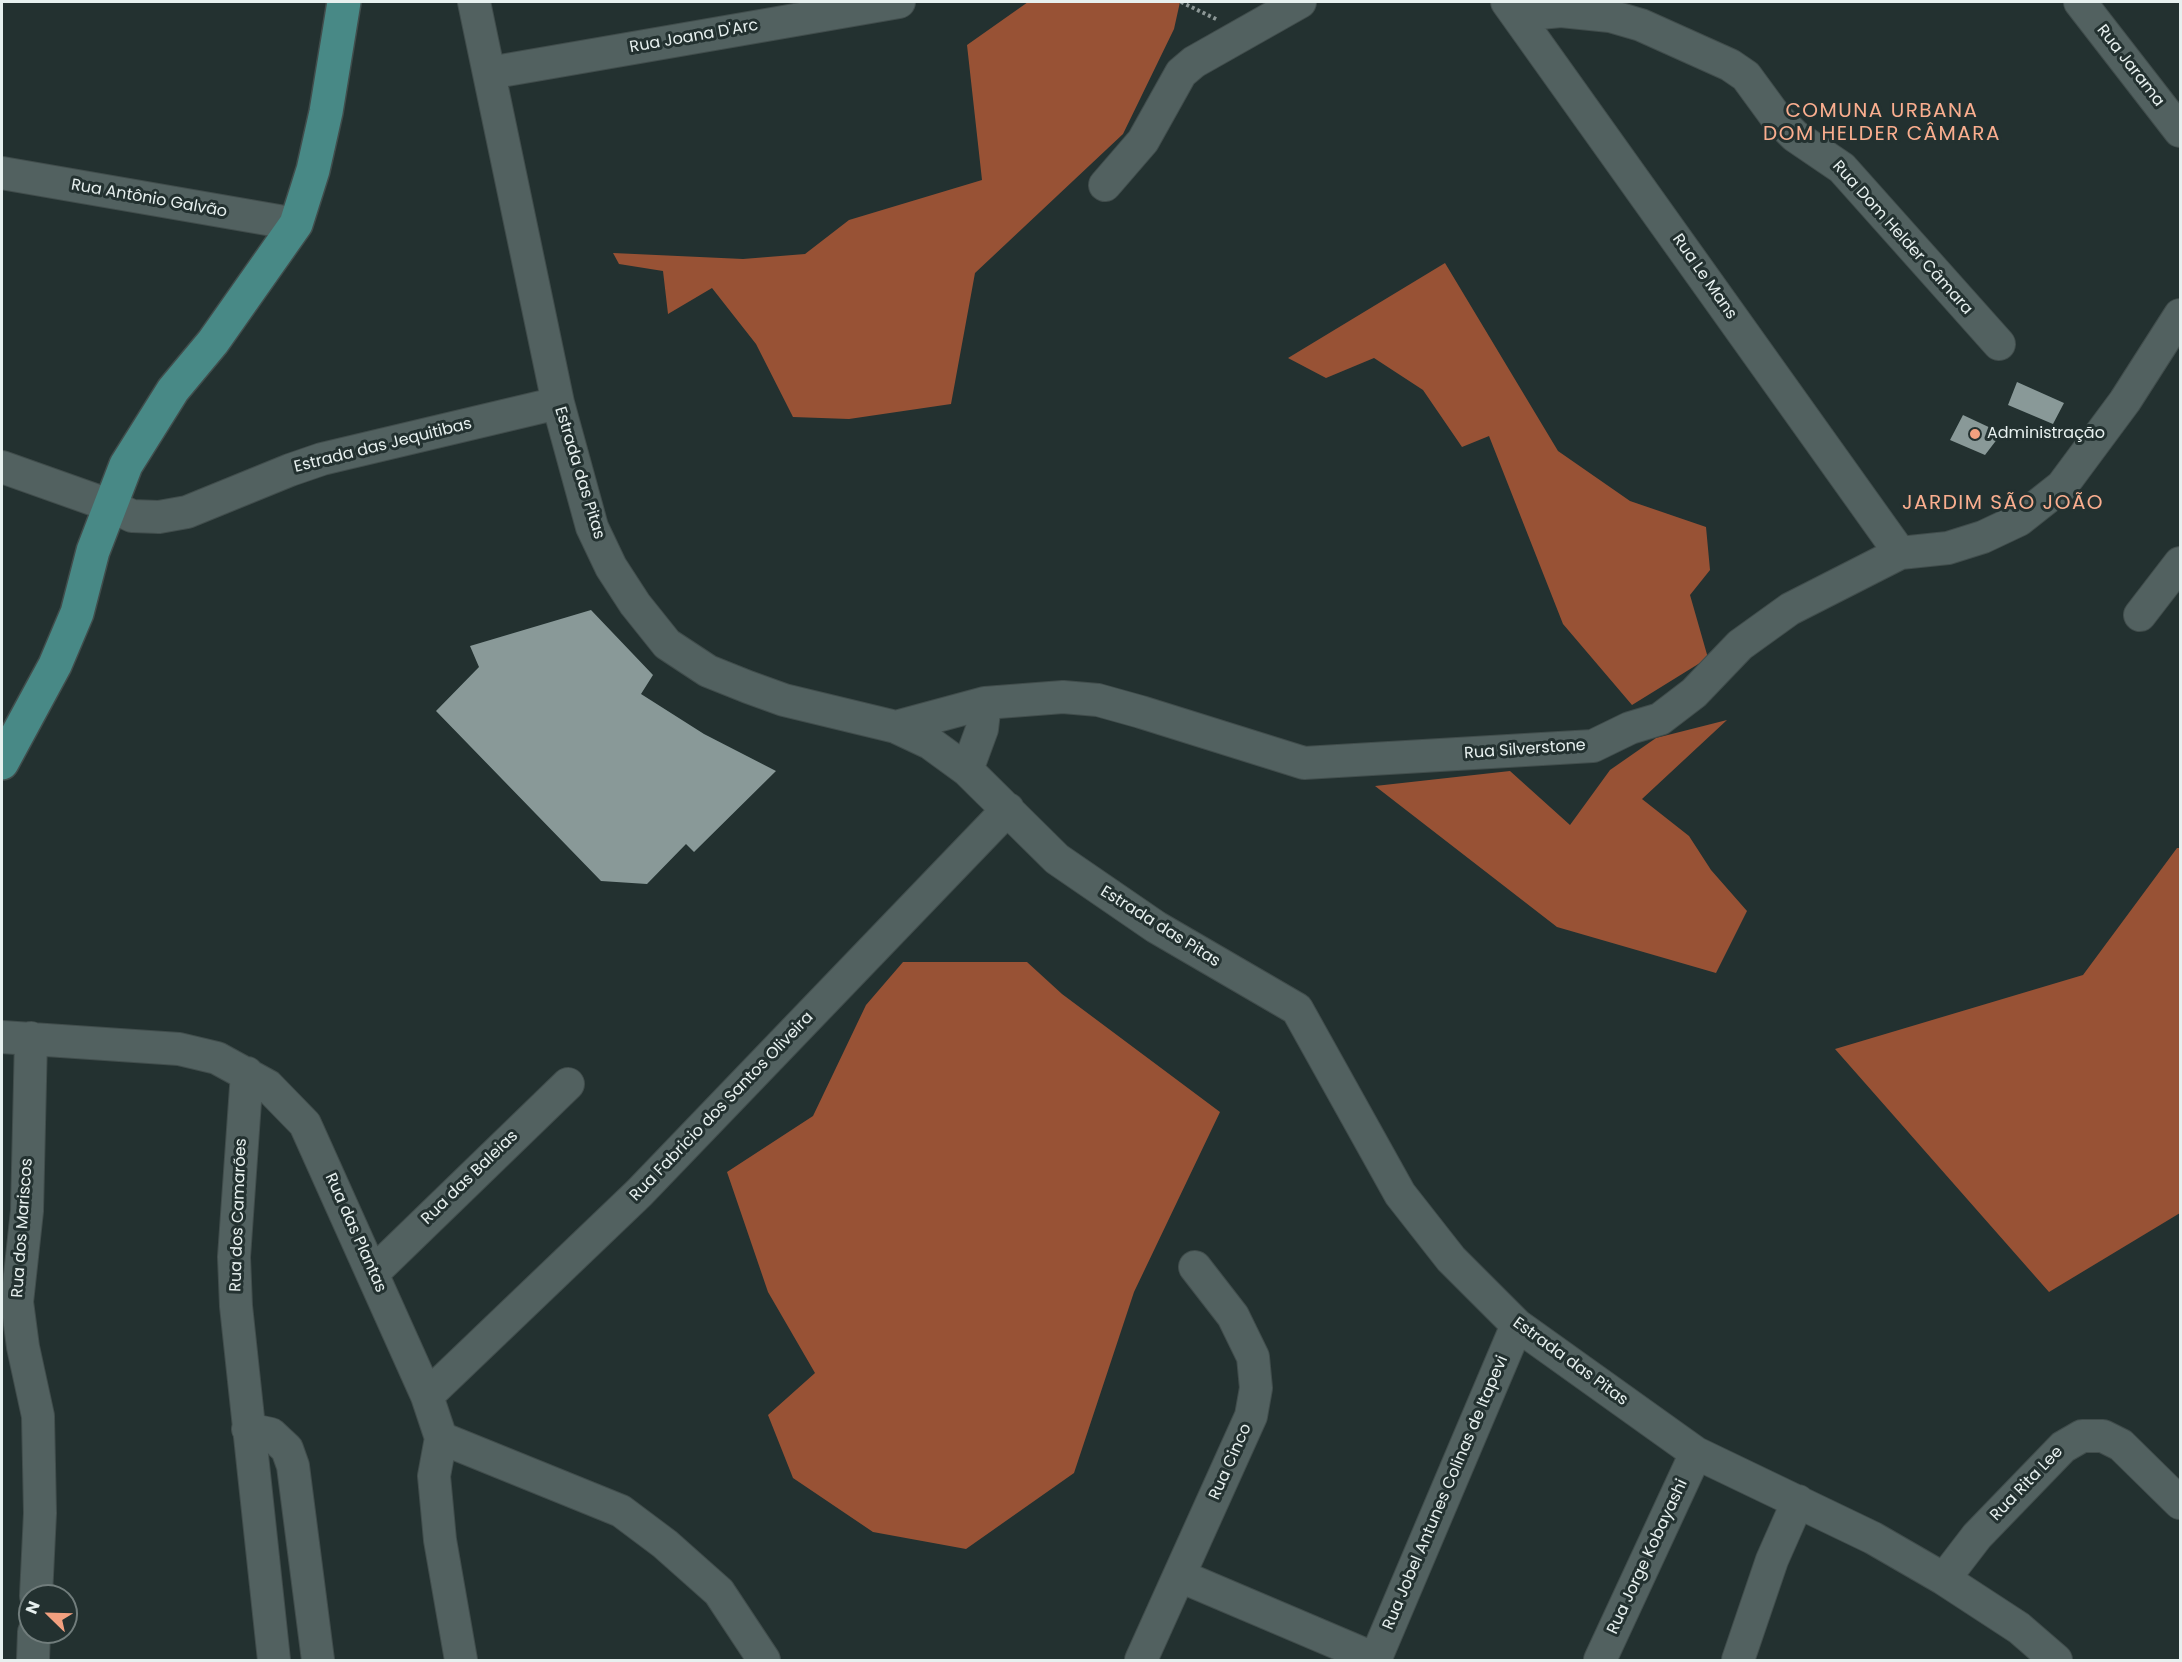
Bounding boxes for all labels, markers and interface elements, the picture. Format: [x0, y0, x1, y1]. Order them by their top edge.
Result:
street label: Rua Joana D'Arc [628, 16, 760, 58]
street label: Rua Jarama [2092, 21, 2168, 111]
district label: COMUNA URBANA DOM HELDER CÂMARA [1763, 100, 2001, 147]
street label: Rua Dom Helder Câmara [1828, 157, 1976, 319]
street label: Rua Antônio Galvão [70, 176, 228, 222]
street label: Rua Le Mans [1668, 231, 1740, 323]
street label: Estrada das Pitas [550, 404, 608, 542]
street label: Estrada das Jequitibas [292, 415, 474, 477]
place label: Administração [1987, 424, 2105, 444]
marker: Administração [1968, 427, 1982, 441]
district label: JARDIM SÃO JOÃO [1902, 492, 2104, 516]
street label: Rua Silverstone [1464, 736, 1586, 764]
street label: Estrada das Pitas [1097, 882, 1223, 972]
street label: Rua Fabricio dos Santos Oliveira [626, 1008, 818, 1206]
street label: Rua das Baleias [418, 1127, 522, 1229]
street label: Rua dos Camarões [227, 1138, 251, 1292]
street label: Rua dos Mariscos [9, 1158, 37, 1298]
street label: Rua das Plantas [320, 1170, 390, 1296]
street label: Estrada das Pitas [1509, 1314, 1631, 1410]
street label: Rua Jobel Antunes Colinas de Itapevi [1379, 1353, 1513, 1633]
street label: Rua Cinco [1206, 1421, 1256, 1503]
street label: Rua Rita Lee [1987, 1443, 2067, 1525]
street label: Rua Jorge Kobayashi [1604, 1477, 1692, 1637]
north arrow [18, 1584, 78, 1644]
text: N [20, 1598, 46, 1618]

